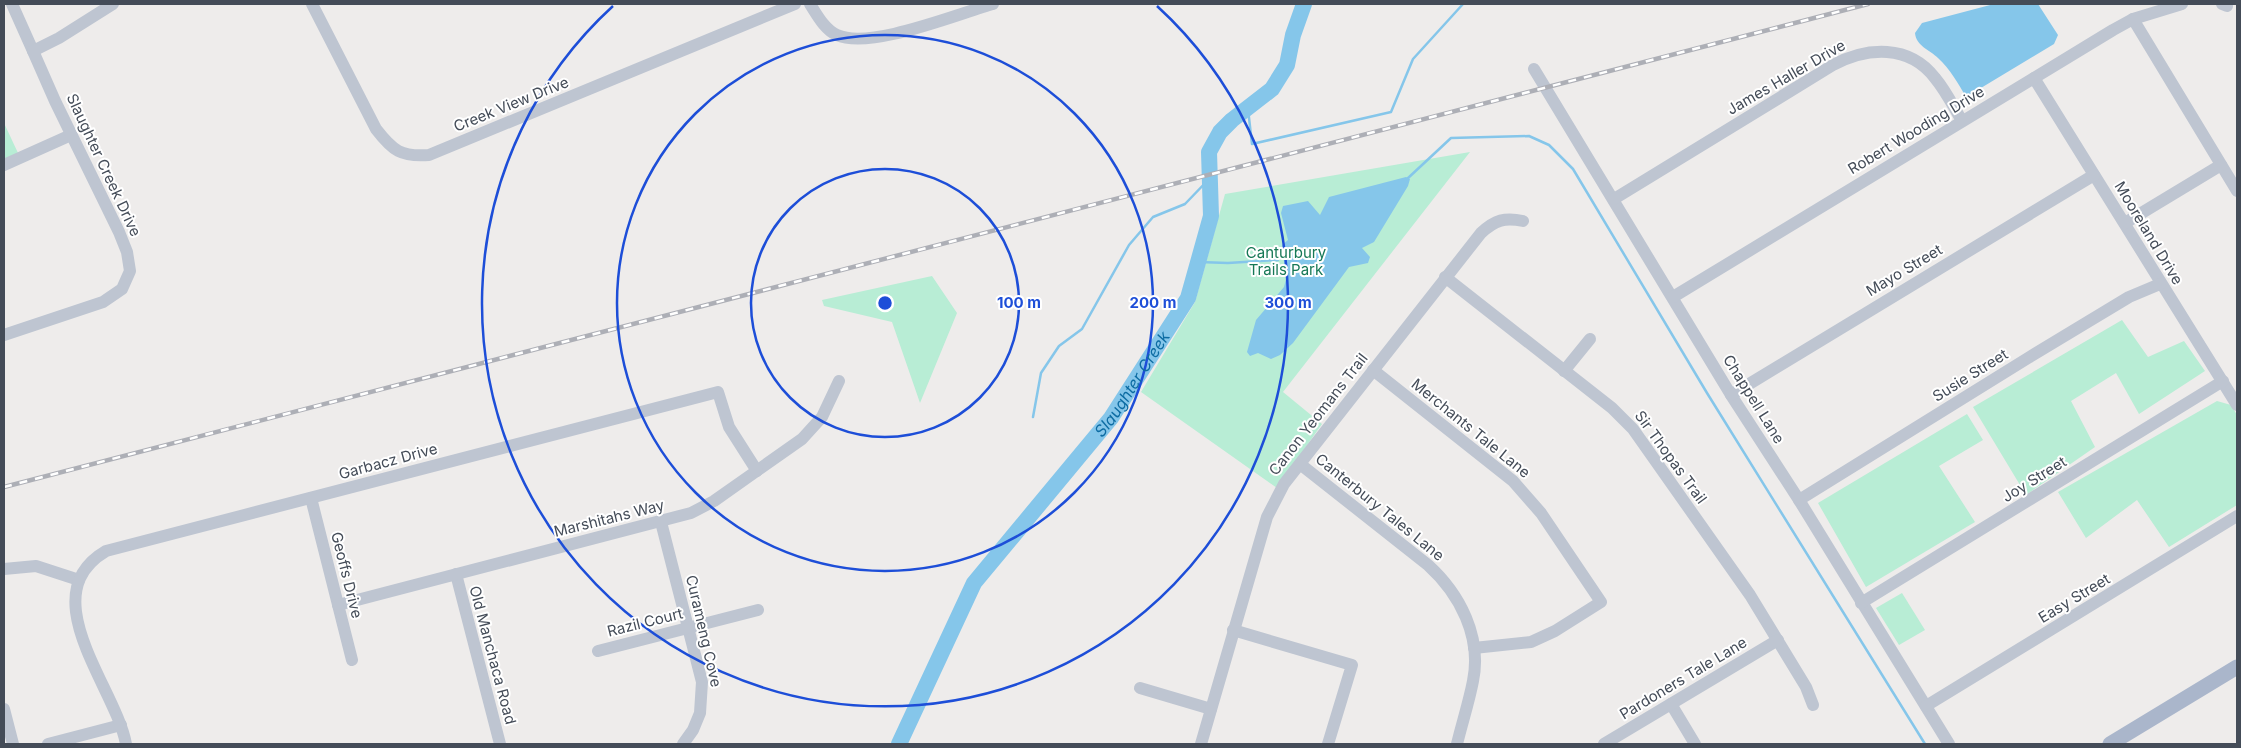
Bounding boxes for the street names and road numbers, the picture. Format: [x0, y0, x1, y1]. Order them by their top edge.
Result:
street label: James Haller Drive [1723, 35, 1849, 119]
street label: Creek View Drive [451, 72, 571, 136]
street label: Robert Wooding Drive [1844, 82, 1988, 178]
street label: Slaughter Creek Drive [63, 91, 145, 239]
street label: Mooreland Drive [2111, 178, 2187, 288]
street label: Mayo Street [1862, 240, 1946, 300]
street label: Susie Street [1929, 344, 2011, 406]
street label: Canon Yeomans Trail [1264, 349, 1372, 479]
street label: Chappell Lane [1719, 351, 1789, 447]
street label: Merchants Tale Lane [1408, 374, 1534, 482]
street label: Sir Thopas Trail [1631, 407, 1711, 507]
street label: Garbacz Drive [337, 439, 439, 483]
street label: Canterbury Tales Lane [1312, 449, 1448, 565]
street label: Joy Street [1998, 452, 2070, 506]
street label: Marshitahs Way [552, 495, 667, 541]
street label: Geoffs Drive [327, 530, 367, 620]
street label: Easy Street [2035, 569, 2113, 627]
street label: Curameng Cove [682, 573, 726, 689]
street label: Old Manchaca Road [465, 584, 521, 726]
street label: Razil Court [605, 603, 685, 641]
street label: Pardoners Tale Lane [1616, 632, 1750, 724]

